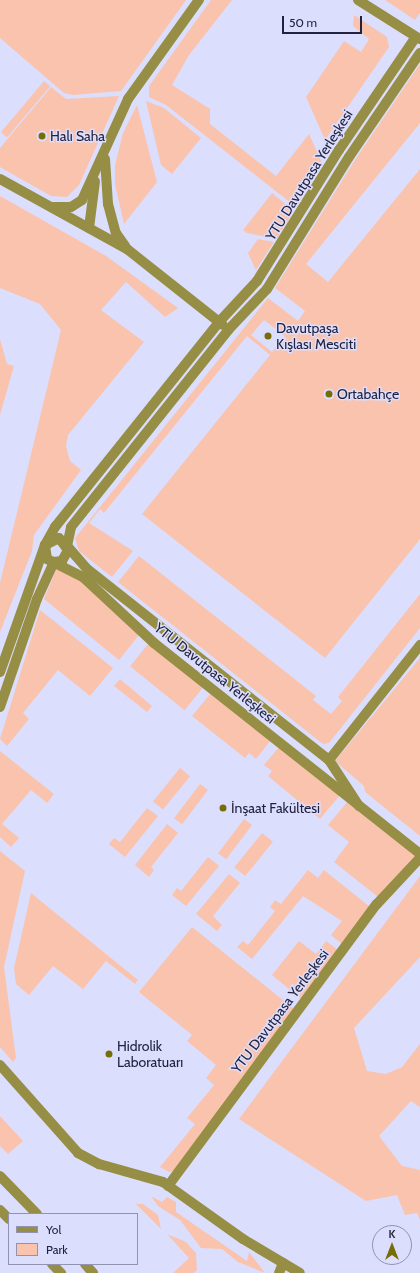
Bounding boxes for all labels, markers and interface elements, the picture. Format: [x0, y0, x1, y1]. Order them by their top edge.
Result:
scale bar [284, 8, 364, 34]
text: 50 m [289, 15, 317, 30]
street label: YTU Davutpasa Yerleşkesi [262, 107, 356, 243]
place label: Halı Saha [50, 128, 105, 144]
marker: Halı Saha [37, 131, 47, 141]
place label: Davutpaşa Kışlası Mesciti [276, 320, 356, 352]
marker: Davutpaşa Kışlası Mesciti [263, 331, 273, 341]
place label: Ortabahçe [337, 386, 399, 402]
marker: Ortabahçe [324, 389, 334, 399]
street label: YTU Davutpasa Yerleşkesi [151, 619, 279, 727]
place label: İnşaat Fakültesi [231, 800, 320, 816]
marker: İnşaat Fakültesi [218, 803, 228, 813]
street label: YTU Davutpasa Yerleşkesi [228, 946, 332, 1076]
place label: Hidrolik Laboratuarı [117, 1038, 183, 1070]
marker: Hidrolik Laboratuarı [104, 1049, 114, 1059]
legend [8, 1213, 138, 1265]
text: Yol [46, 1222, 61, 1237]
north arrow [372, 1225, 412, 1265]
text: K [389, 1227, 395, 1241]
text: Park [46, 1242, 68, 1257]

